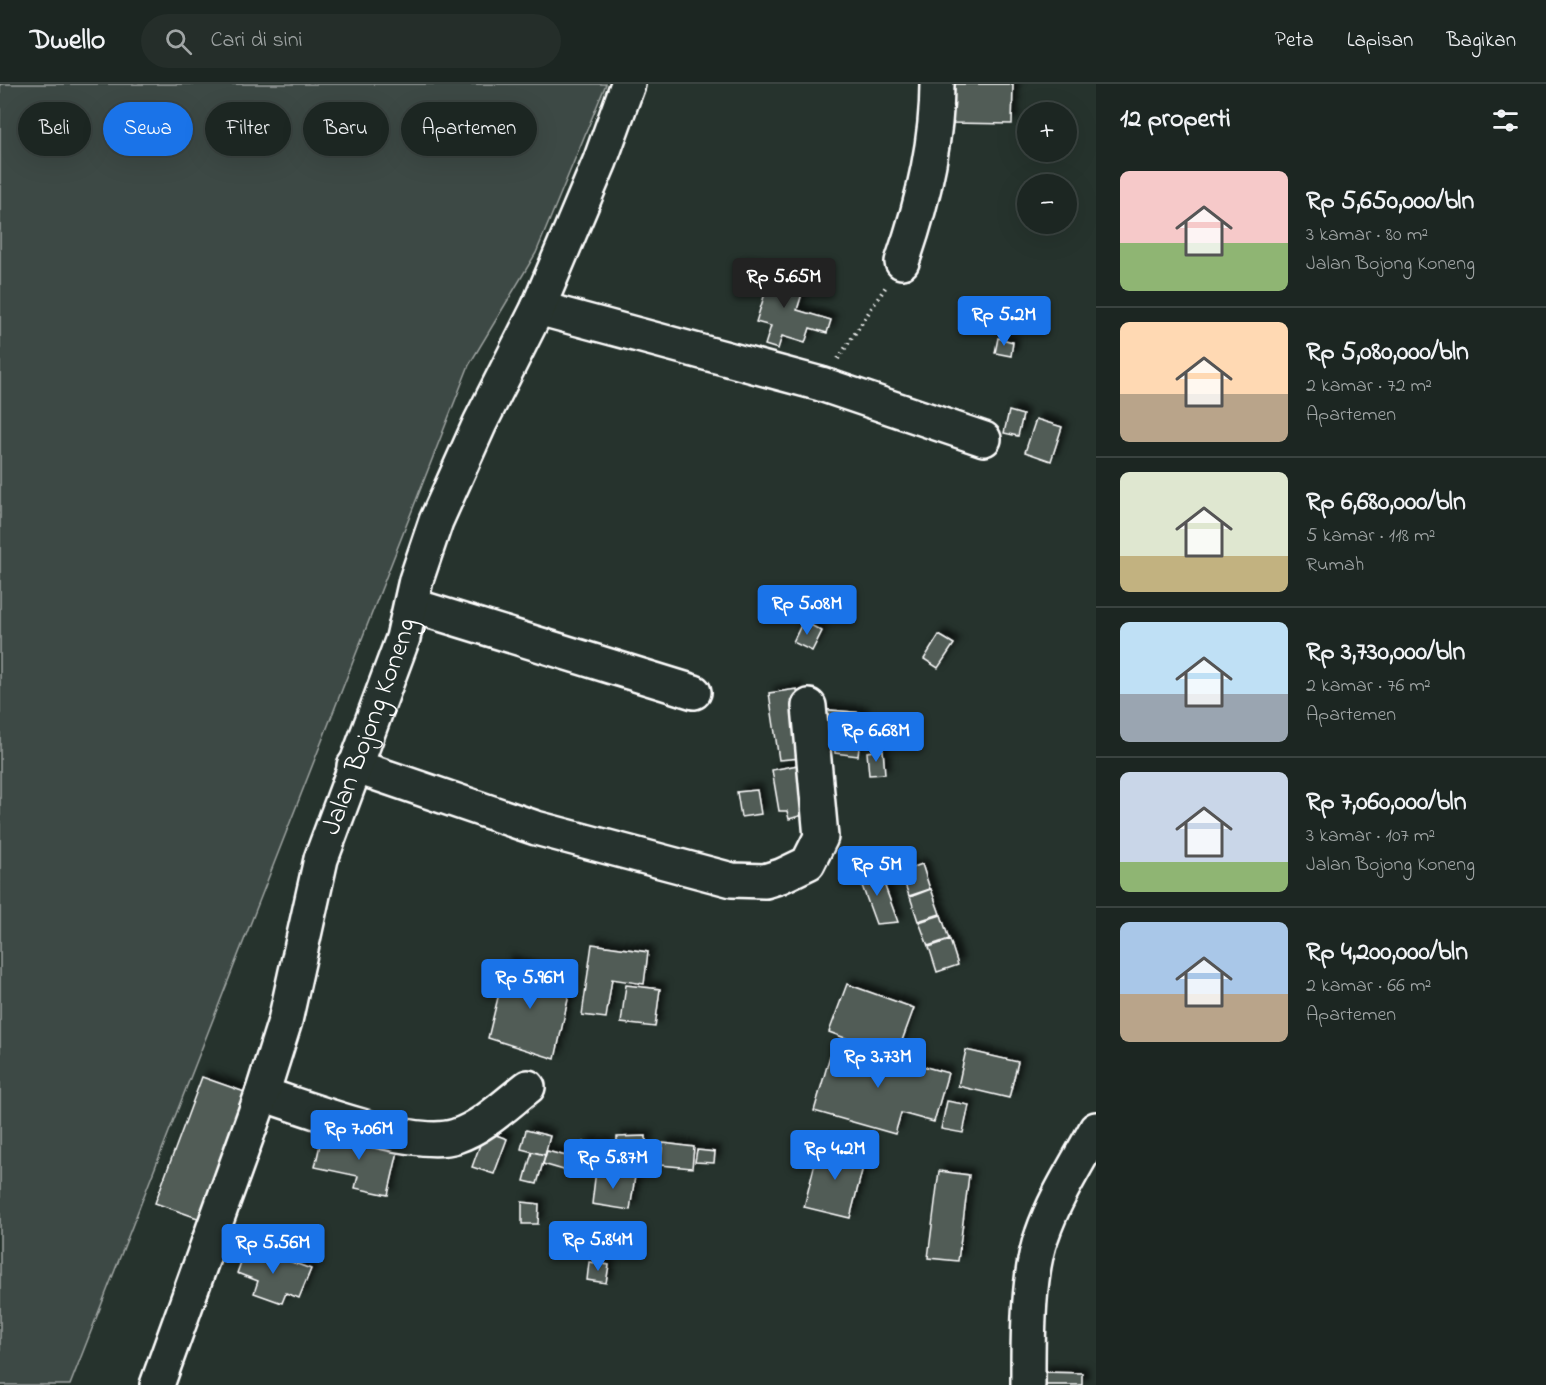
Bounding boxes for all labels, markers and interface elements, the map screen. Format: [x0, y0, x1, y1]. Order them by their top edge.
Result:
search box [141, 14, 561, 68]
text: Dwello [30, 21, 105, 62]
icon: search [162, 25, 195, 58]
text: Cari di sini [210, 25, 302, 57]
text: Peta [1275, 26, 1314, 56]
text: Lapisan [1347, 26, 1413, 56]
text: Bagikan [1446, 26, 1516, 56]
text: 12 properti [1120, 101, 1231, 139]
chip: Beli [18, 102, 91, 156]
chip: Sewa [103, 102, 193, 156]
chip: Filter [205, 102, 291, 156]
chip: Baru [303, 102, 389, 156]
chip: Apartemen [401, 102, 537, 156]
map controls [1017, 102, 1077, 234]
button: + [1017, 102, 1077, 162]
icon: filters [1489, 104, 1522, 137]
button: − [1017, 174, 1077, 234]
text: Rp 5,650,000/bln [1306, 183, 1474, 221]
icon: home [1168, 195, 1240, 267]
text: 3 kamar · 80 m² [1306, 221, 1428, 250]
text: Jalan Bojong Koneng [1306, 250, 1475, 279]
pin: Rp 5.65M [722, 258, 846, 309]
text: Rp 5.65M [747, 263, 821, 292]
pin: Rp 5.2M [949, 296, 1059, 347]
text: Rp 5.2M [972, 301, 1036, 330]
text: Rp 5,080,000/bln [1306, 334, 1469, 372]
icon: home [1168, 346, 1240, 418]
text: 2 kamar · 72 m² [1306, 372, 1432, 401]
text: Apartemen [1306, 401, 1396, 430]
text: Rp 6,680,000/bln [1306, 484, 1466, 522]
icon: home [1168, 496, 1240, 568]
text: 5 kamar · 118 m² [1306, 522, 1435, 551]
text: Rumah [1306, 551, 1364, 580]
pin: Rp 5.08M [745, 585, 869, 636]
text: Rp 5.08M [772, 590, 842, 619]
street label: Jalan Bojong Koneng [312, 615, 426, 841]
text: Rp 3,730,000/bln [1306, 634, 1465, 672]
icon: home [1168, 646, 1240, 718]
text: 2 kamar · 76 m² [1306, 672, 1431, 701]
text: Apartemen [1306, 701, 1396, 730]
pin: Rp 6.68M [814, 712, 938, 763]
text: Rp 6.68M [842, 717, 910, 746]
text: Rp 7,060,000/bln [1306, 784, 1466, 822]
icon: home [1168, 796, 1240, 868]
text: 3 kamar · 107 m² [1306, 822, 1435, 851]
pin: Rp 5M [835, 846, 919, 897]
text: Rp 5M [852, 851, 902, 880]
text: Jalan Bojong Koneng [1306, 851, 1475, 880]
text: Rp 4,200,000/bln [1306, 934, 1468, 972]
icon: home [1168, 946, 1240, 1018]
pin: Rp 5.96M [468, 959, 592, 1010]
text: Rp 5.96M [495, 964, 565, 993]
text: 2 kamar · 66 m² [1306, 972, 1431, 1001]
text: Apartemen [1306, 1001, 1396, 1030]
pin: Rp 3.73M [816, 1038, 940, 1089]
text: Rp 3.73M [844, 1043, 912, 1072]
pin: Rp 7.06M [297, 1110, 421, 1161]
text: Rp 7.06M [325, 1115, 393, 1144]
pin: Rp 4.2M [780, 1130, 890, 1181]
text: Rp 4.2M [804, 1135, 866, 1164]
pin: Rp 5.87M [551, 1139, 675, 1190]
text: Rp 5.87M [578, 1144, 648, 1173]
pin: Rp 5.84M [536, 1221, 660, 1272]
pin: Rp 5.56M [211, 1224, 335, 1275]
text: Rp 5.84M [563, 1226, 633, 1255]
text: Rp 5.56M [236, 1229, 310, 1258]

